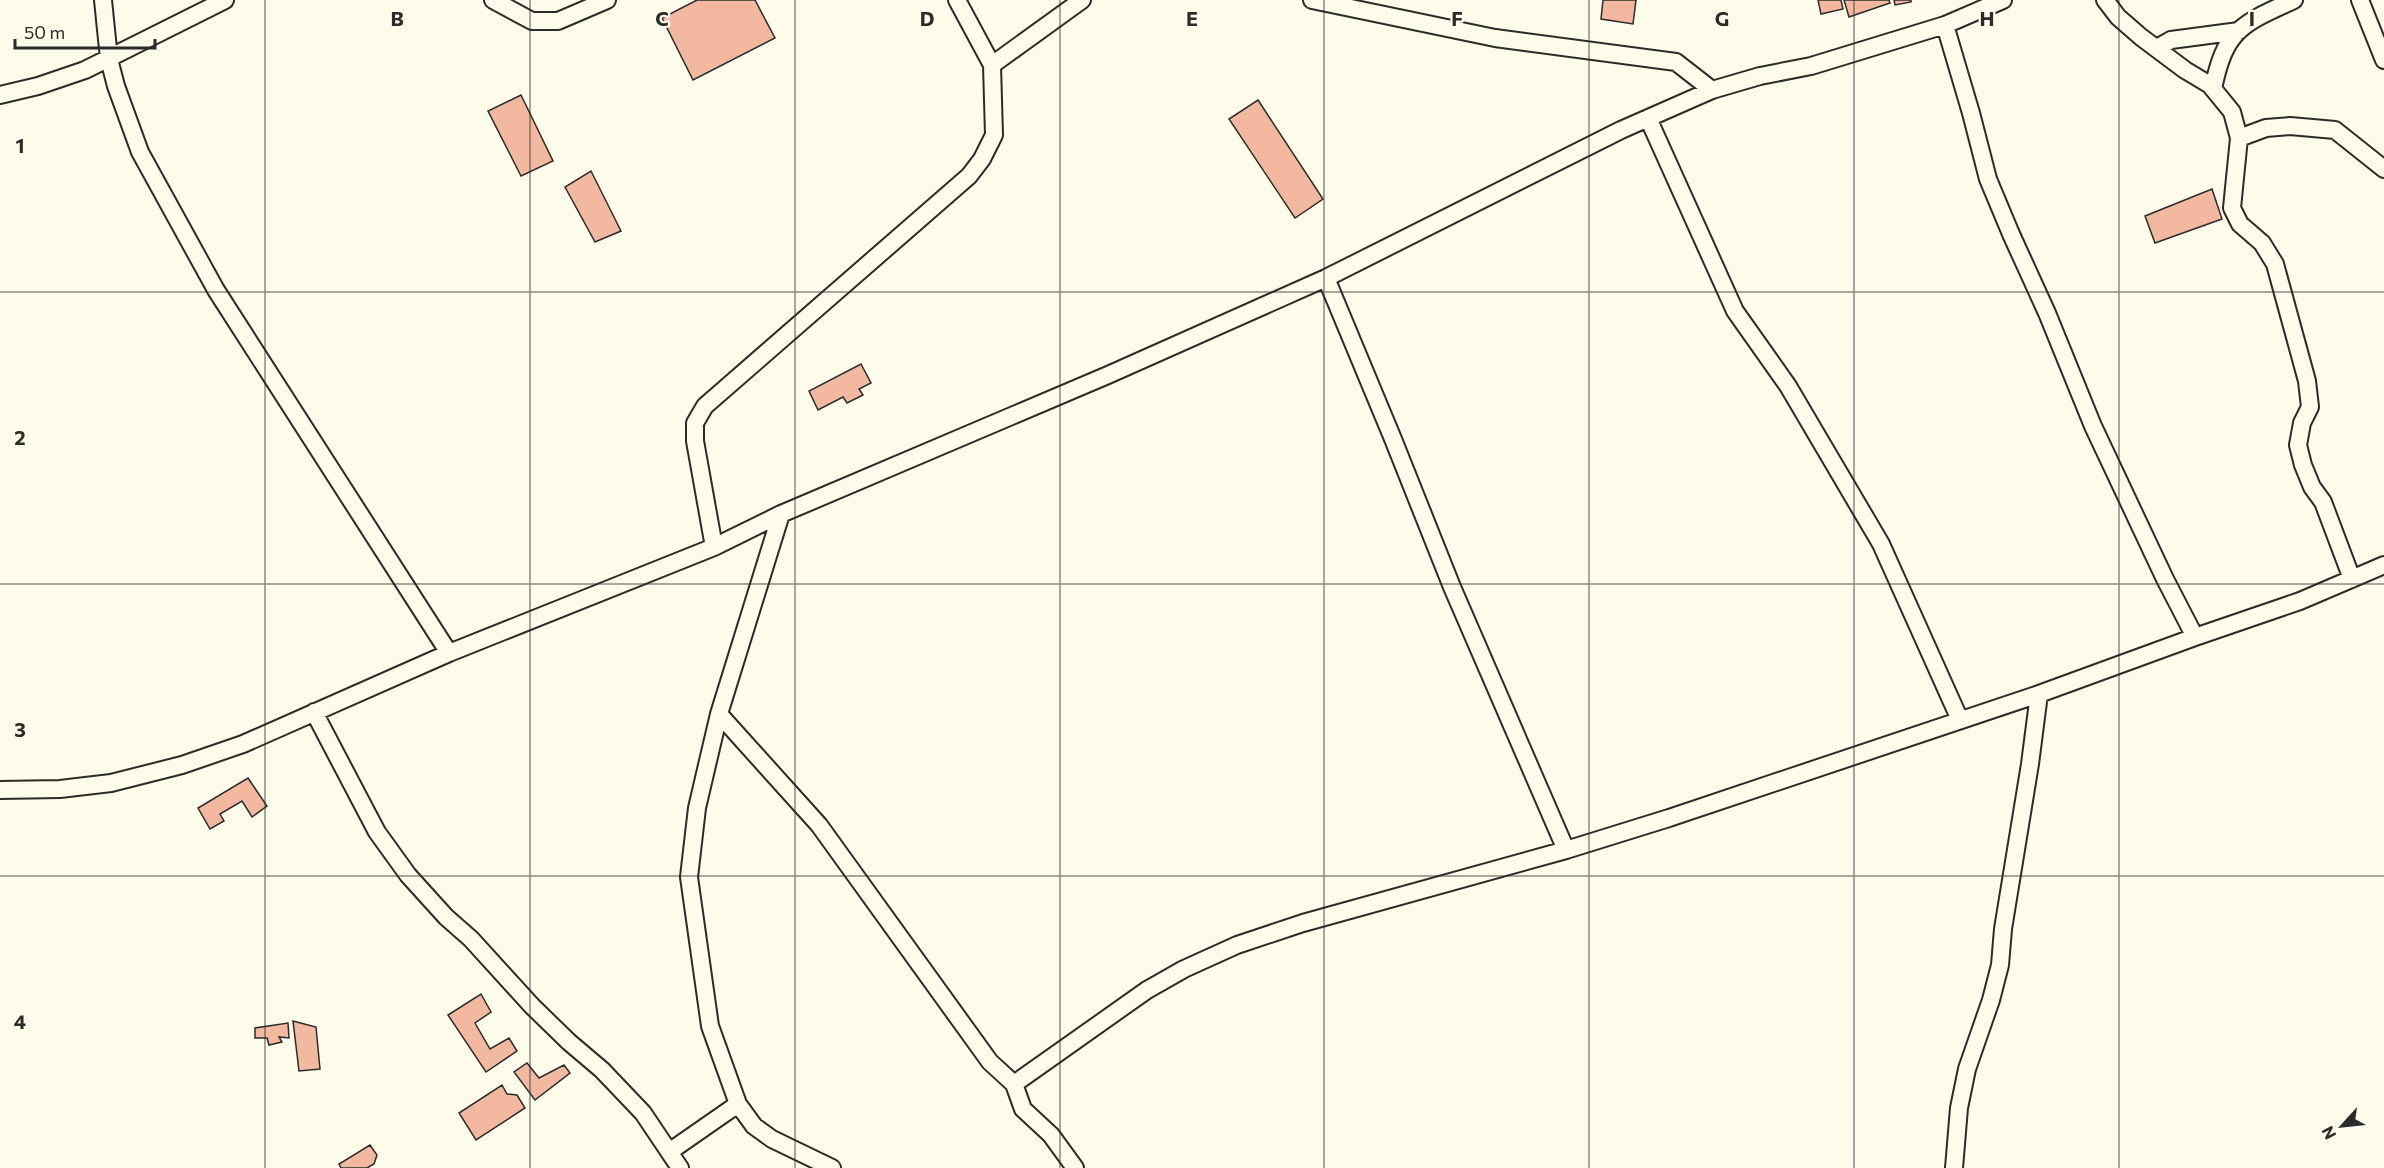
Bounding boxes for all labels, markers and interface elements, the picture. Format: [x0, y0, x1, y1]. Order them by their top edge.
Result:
text: B [390, 6, 404, 30]
text: C [655, 6, 669, 30]
text: D [920, 6, 934, 30]
text: E [1186, 6, 1198, 30]
text: F [1451, 6, 1463, 30]
text: G [1715, 6, 1729, 30]
text: H [1980, 6, 1995, 30]
text: I [2249, 6, 2255, 30]
scale bar [15, 12, 154, 50]
text: 50 m [24, 21, 65, 43]
text: 1 [15, 133, 25, 157]
text: 2 [14, 425, 26, 449]
text: 3 [14, 717, 26, 741]
text: 4 [14, 1009, 26, 1033]
north arrow [2312, 1096, 2372, 1156]
text: N [2317, 1123, 2339, 1143]

